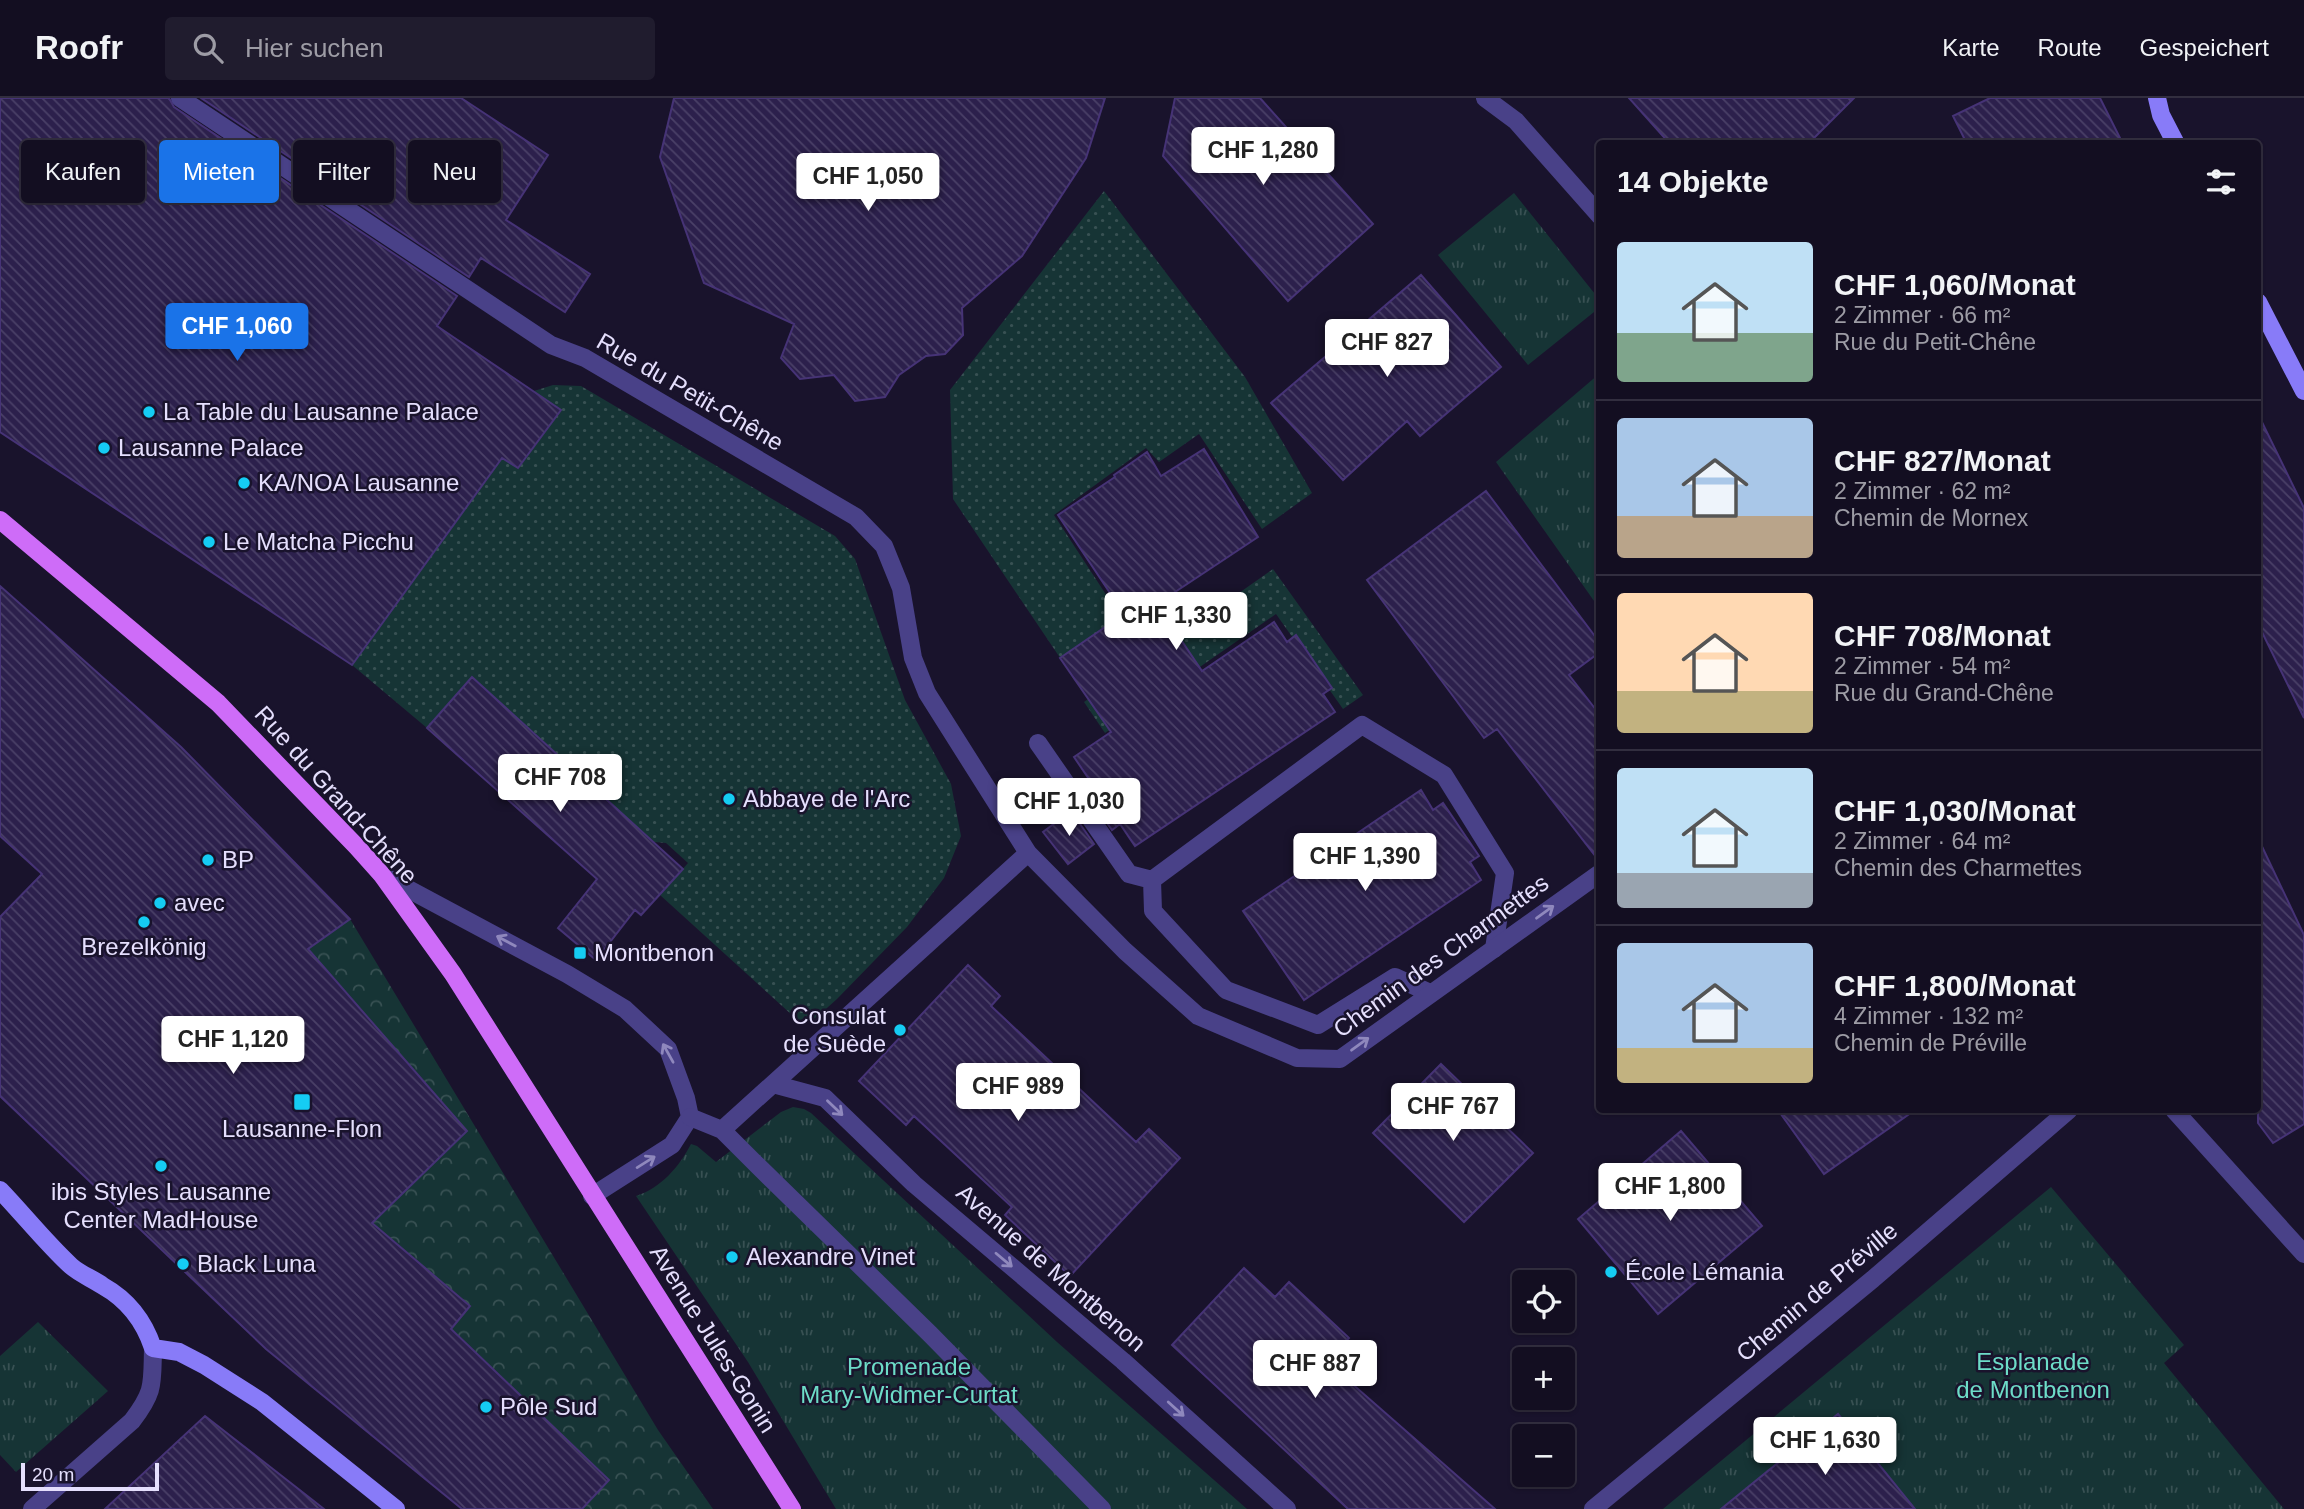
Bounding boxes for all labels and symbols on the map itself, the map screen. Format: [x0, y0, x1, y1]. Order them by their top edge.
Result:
pin: CHF 1,280 [1183, 127, 1343, 187]
pin: CHF 1,050 [788, 153, 948, 213]
pin: CHF 1,060 [157, 303, 317, 363]
pin: CHF 827 [1322, 320, 1452, 379]
street label: Rue du Petit-Chêne [592, 327, 788, 456]
place label: La Table du Lausanne Palace [163, 398, 479, 425]
marker: La Table du Lausanne Palace [141, 404, 157, 420]
place label: Lausanne Palace [118, 434, 303, 461]
marker: Lausanne Palace [96, 440, 112, 456]
place label: KA/NOA Lausanne [258, 469, 459, 496]
marker: KA/NOA Lausanne [236, 475, 252, 491]
place label: Le Matcha Picchu [223, 528, 414, 555]
marker: Le Matcha Picchu [201, 534, 217, 550]
pin: CHF 1,330 [1096, 592, 1256, 652]
street label: Rue du Grand-Chêne [250, 700, 423, 889]
pin: CHF 708 [495, 754, 625, 814]
pin: CHF 1,030 [989, 778, 1149, 838]
place label: Abbaye de l'Arc [743, 785, 910, 812]
marker: Abbaye de l'Arc [721, 791, 737, 807]
pin: CHF 1,390 [1285, 834, 1445, 893]
place label: BP [222, 846, 254, 873]
marker: BP [200, 852, 216, 868]
street label: Chemin des Charmettes [1328, 869, 1553, 1043]
place label: avec [174, 889, 225, 916]
marker: avec [152, 895, 168, 911]
one-way arrow [1535, 904, 1554, 919]
marker: Brezelkönig [136, 914, 152, 930]
place label: Brezelkönig [81, 933, 207, 960]
one-way arrow [497, 934, 517, 948]
place label: Montbenon [594, 939, 714, 966]
marker: Montbenon [572, 945, 588, 961]
place label: Consulat de Suède [783, 1002, 886, 1057]
pin: CHF 1,120 [153, 1016, 313, 1076]
marker: Consulat de Suède [892, 1022, 908, 1038]
one-way arrow [1350, 1037, 1369, 1051]
one-way arrow [661, 1044, 675, 1064]
pin: CHF 989 [953, 1063, 1083, 1123]
pin: CHF 767 [1388, 1084, 1518, 1143]
marker: Lausanne-Flon [292, 1092, 312, 1112]
one-way arrow [826, 1100, 844, 1116]
place label: Lausanne-Flon [222, 1115, 382, 1142]
one-way arrow [636, 1154, 656, 1168]
marker: ibis Styles Lausanne Center MadHouse [153, 1158, 169, 1174]
pin: CHF 1,800 [1590, 1164, 1750, 1223]
place label: ibis Styles Lausanne Center MadHouse [51, 1178, 271, 1233]
street label: Avenue de Montbenon [951, 1178, 1151, 1357]
street label: Chemin de Préville [1731, 1217, 1903, 1367]
street label: Avenue Jules-Gonin [645, 1240, 782, 1437]
place label: Alexandre Vinet [746, 1243, 915, 1270]
marker: Alexandre Vinet [724, 1249, 740, 1265]
place label: Black Luna [197, 1250, 316, 1277]
one-way arrow [995, 1252, 1013, 1268]
marker: Black Luna [175, 1256, 191, 1272]
place label: École Lémania [1625, 1258, 1784, 1285]
marker: École Lémania [1603, 1264, 1619, 1280]
pin: CHF 887 [1250, 1340, 1380, 1400]
park label: Esplanade de Montbenon [1956, 1348, 2110, 1403]
park label: Promenade Mary-Widmer-Curtat [800, 1353, 1018, 1408]
place label: Pôle Sud [500, 1393, 597, 1420]
marker: Pôle Sud [478, 1399, 494, 1415]
one-way arrow [1167, 1401, 1185, 1417]
pin: CHF 1,630 [1745, 1418, 1905, 1477]
scale bar [21, 1460, 159, 1492]

